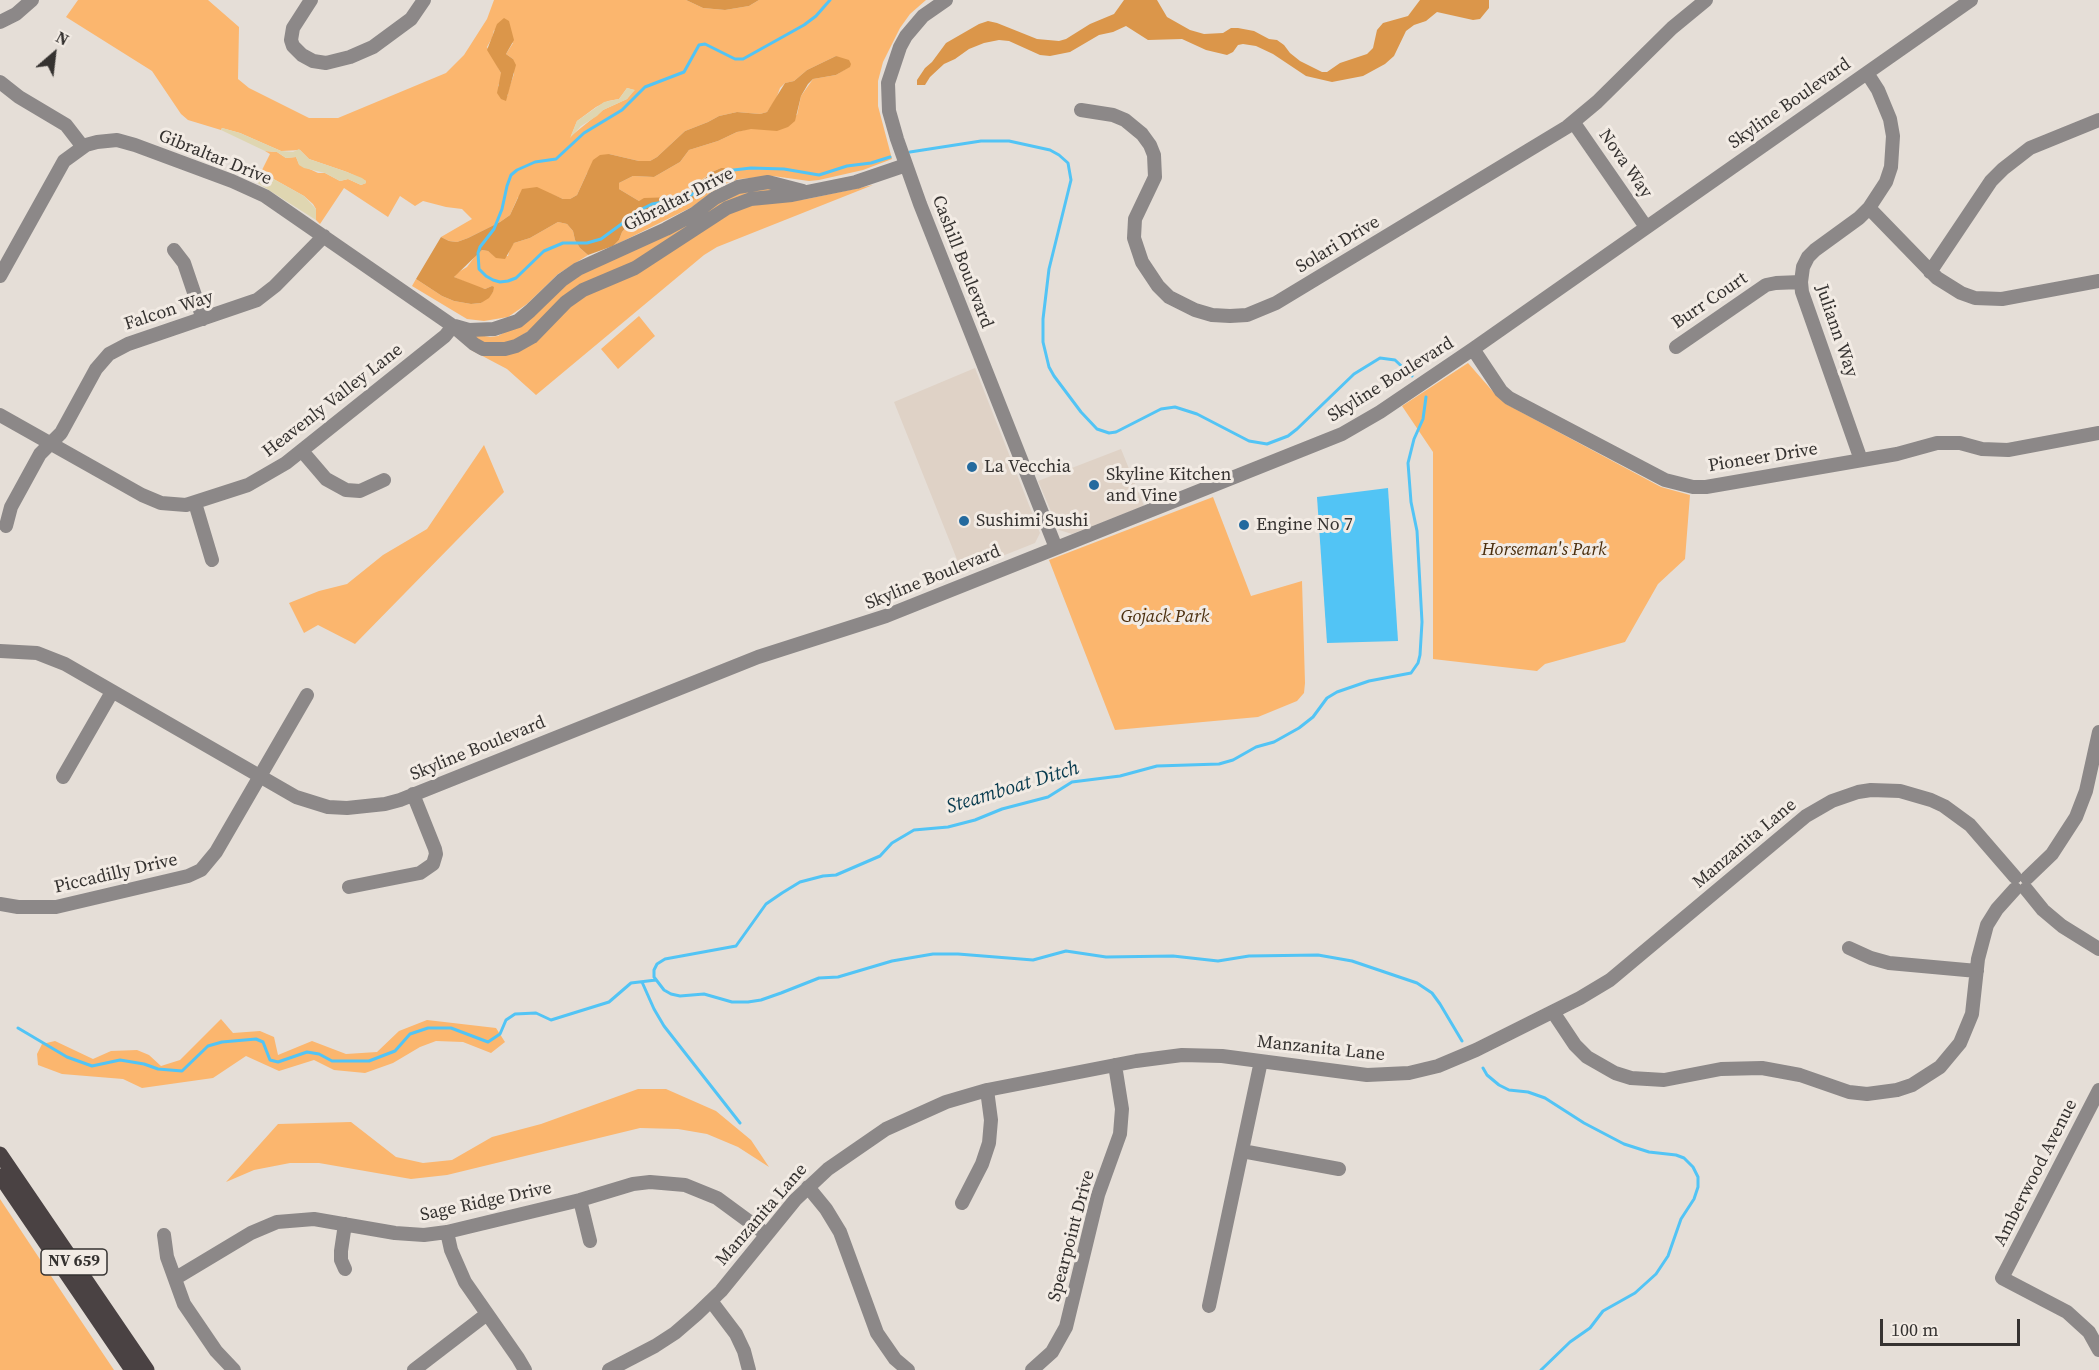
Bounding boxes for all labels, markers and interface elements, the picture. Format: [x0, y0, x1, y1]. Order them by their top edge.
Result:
north arrow [24, 24, 84, 84]
text: N [52, 26, 73, 51]
street label: Skyline Boulevard [1725, 54, 1855, 154]
street label: Gibraltar Drive [155, 125, 275, 191]
street label: Nova Way [1593, 125, 1657, 203]
street label: Gibraltar Drive [621, 163, 737, 237]
street label: Cashill Boulevard [927, 192, 997, 332]
street label: Solari Drive [1292, 212, 1384, 278]
street label: Burr Court [1668, 268, 1752, 334]
street label: Juliann Way [1810, 282, 1862, 380]
street label: Falcon Way [122, 286, 216, 336]
street label: Skyline Boulevard [1324, 333, 1458, 427]
street label: Heavenly Valley Lane [259, 340, 407, 462]
street label: Pioneer Drive [1707, 439, 1819, 477]
place label: La Vecchia [984, 456, 1071, 478]
marker: La Vecchia [965, 460, 979, 474]
place label: Skyline Kitchen and Vine [1106, 464, 1231, 506]
marker: Skyline Kitchen and Vine [1087, 478, 1101, 492]
place label: Sushimi Sushi [976, 510, 1088, 532]
marker: Sushimi Sushi [957, 514, 971, 528]
place label: Engine No 7 [1256, 514, 1353, 536]
marker: Engine No 7 [1237, 518, 1251, 532]
park label: Horseman's Park [1481, 539, 1607, 561]
street label: Skyline Boulevard [862, 541, 1004, 615]
park label: Gojack Park [1121, 606, 1209, 628]
street label: Skyline Boulevard [407, 712, 549, 786]
water label: Steamboat Ditch [944, 756, 1082, 820]
street label: Manzanita Lane [1689, 794, 1801, 894]
street label: Piccadilly Drive [52, 849, 180, 899]
street label: Manzanita Lane [1256, 1032, 1386, 1066]
street label: Amberwood Avenue [1990, 1096, 2082, 1250]
street label: Manzanita Lane [712, 1159, 812, 1271]
street label: Spearpoint Drive [1044, 1168, 1100, 1304]
street label: Sage Ridge Drive [418, 1178, 554, 1226]
road number: NV 659 [41, 1249, 107, 1275]
scale bar [1883, 1307, 2022, 1345]
text: 100 m [1891, 1317, 1938, 1342]

